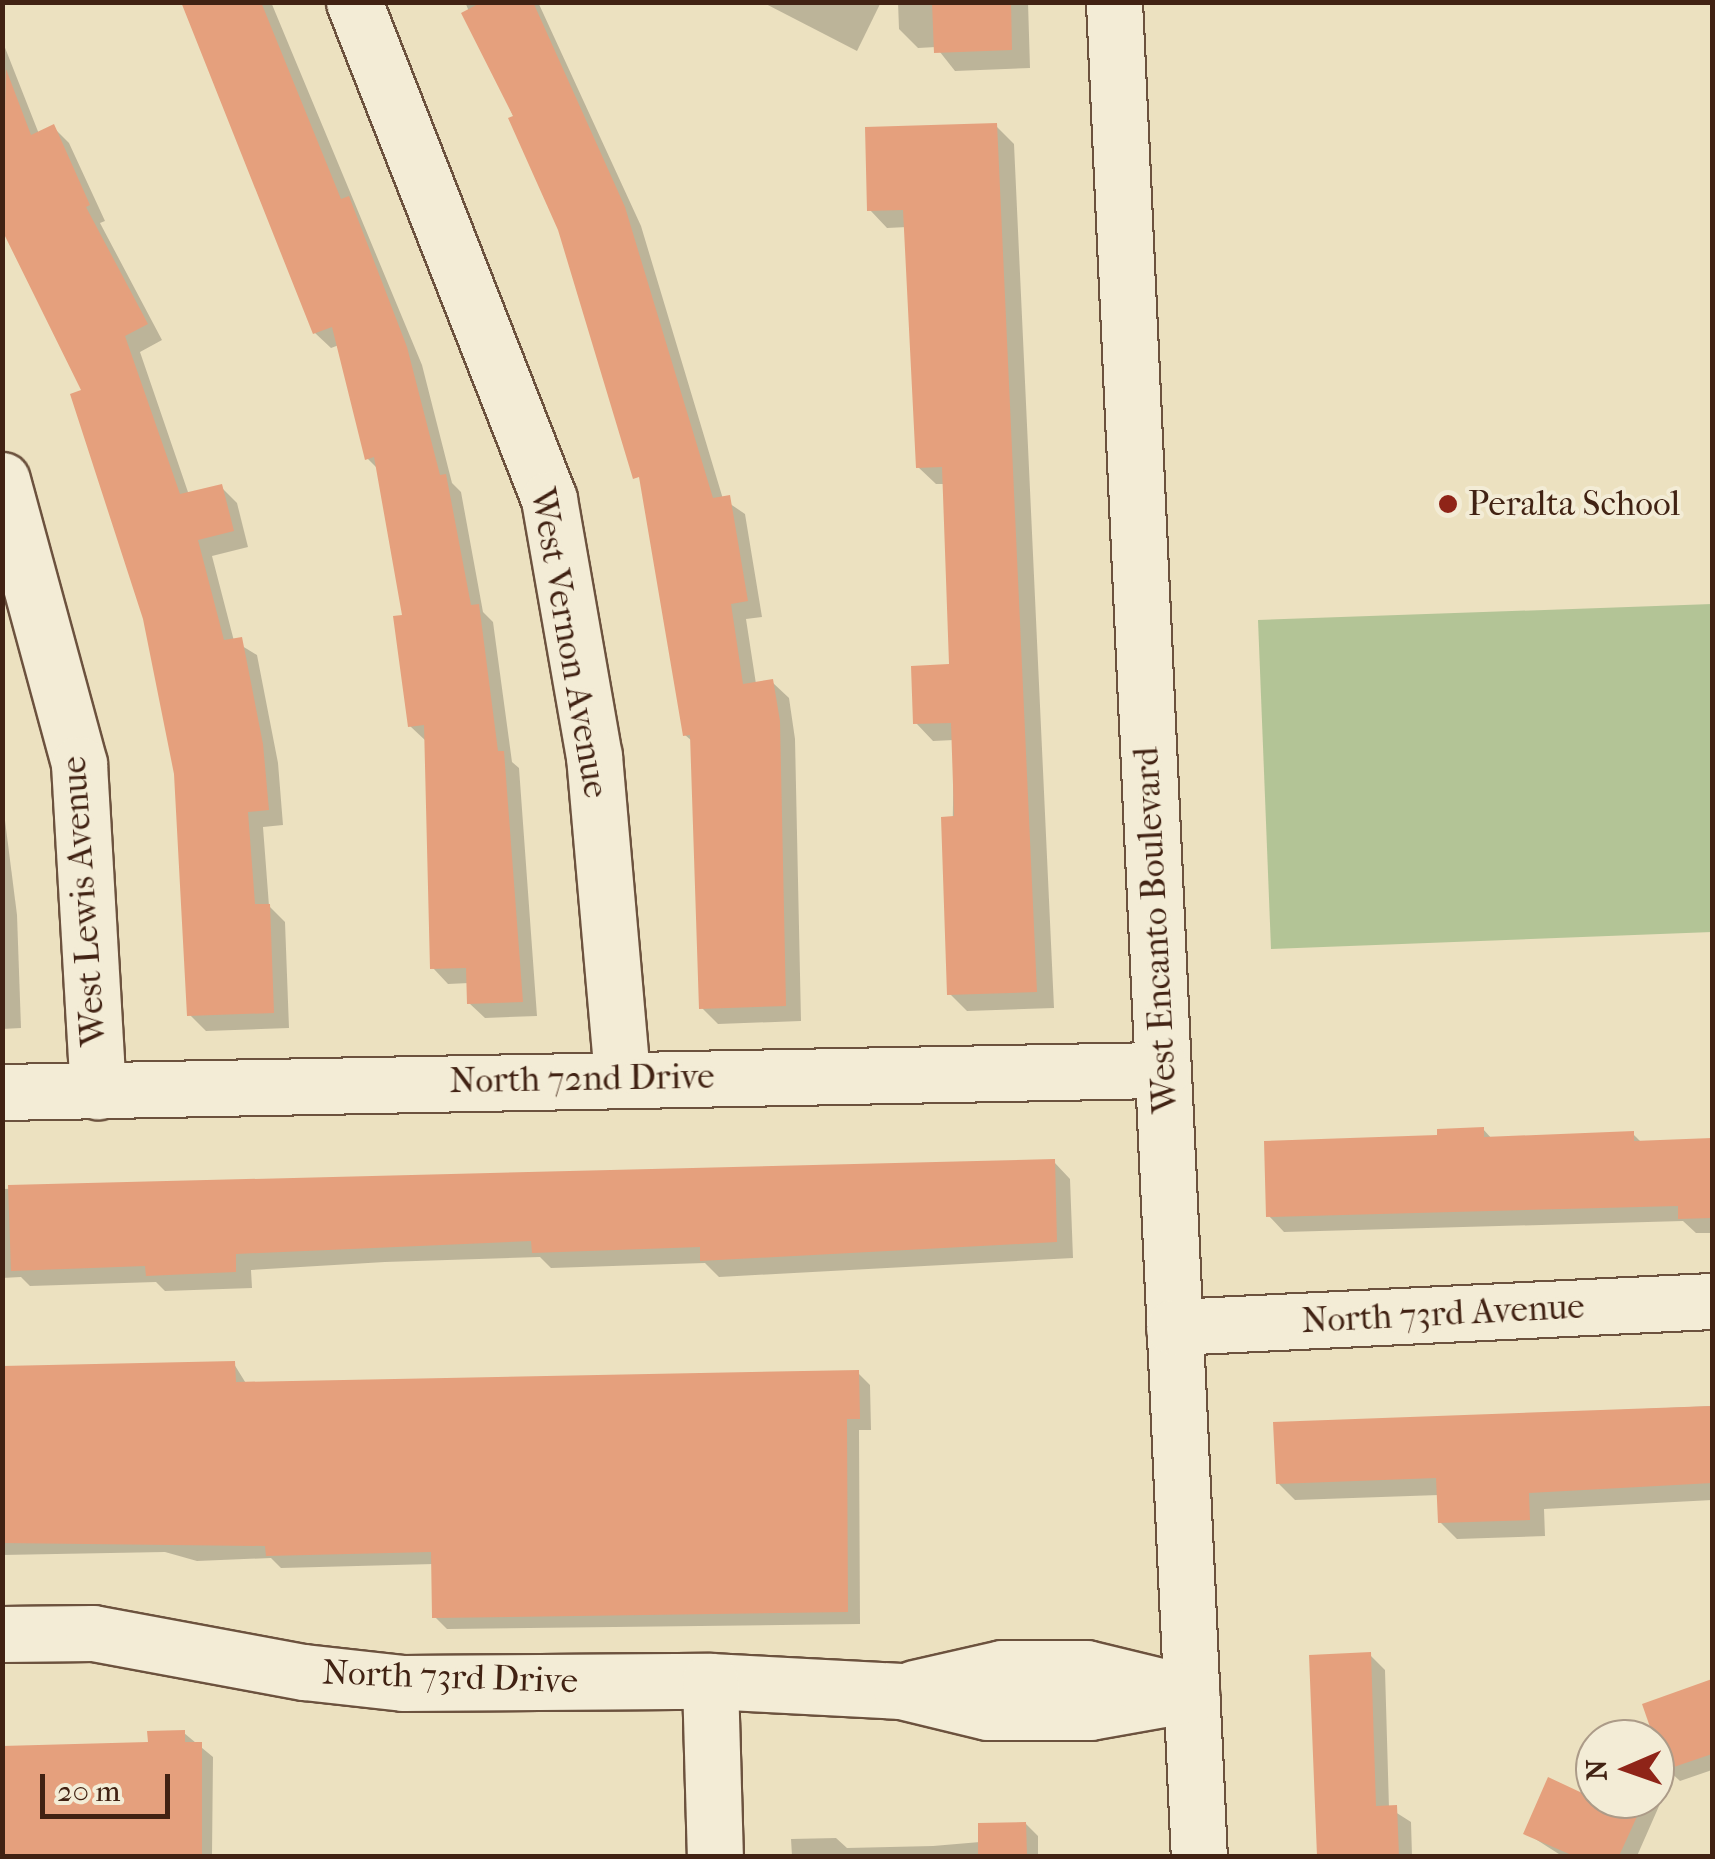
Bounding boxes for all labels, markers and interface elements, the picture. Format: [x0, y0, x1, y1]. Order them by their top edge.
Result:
place label: Peralta School [1468, 483, 1680, 525]
street label: West Vernon Avenue [521, 485, 617, 801]
marker: Peralta School [1437, 493, 1459, 515]
street label: West Encanto Boulevard [1125, 746, 1187, 1114]
street label: West Lewis Avenue [53, 755, 115, 1047]
street label: North 72nd Drive [449, 1056, 715, 1102]
street label: North 73rd Avenue [1300, 1286, 1586, 1342]
street label: North 73rd Drive [321, 1652, 579, 1702]
north arrow [1575, 1719, 1675, 1819]
scale bar [45, 1754, 175, 1816]
text: N [1580, 1759, 1613, 1781]
text: 20 m [57, 1774, 120, 1809]

